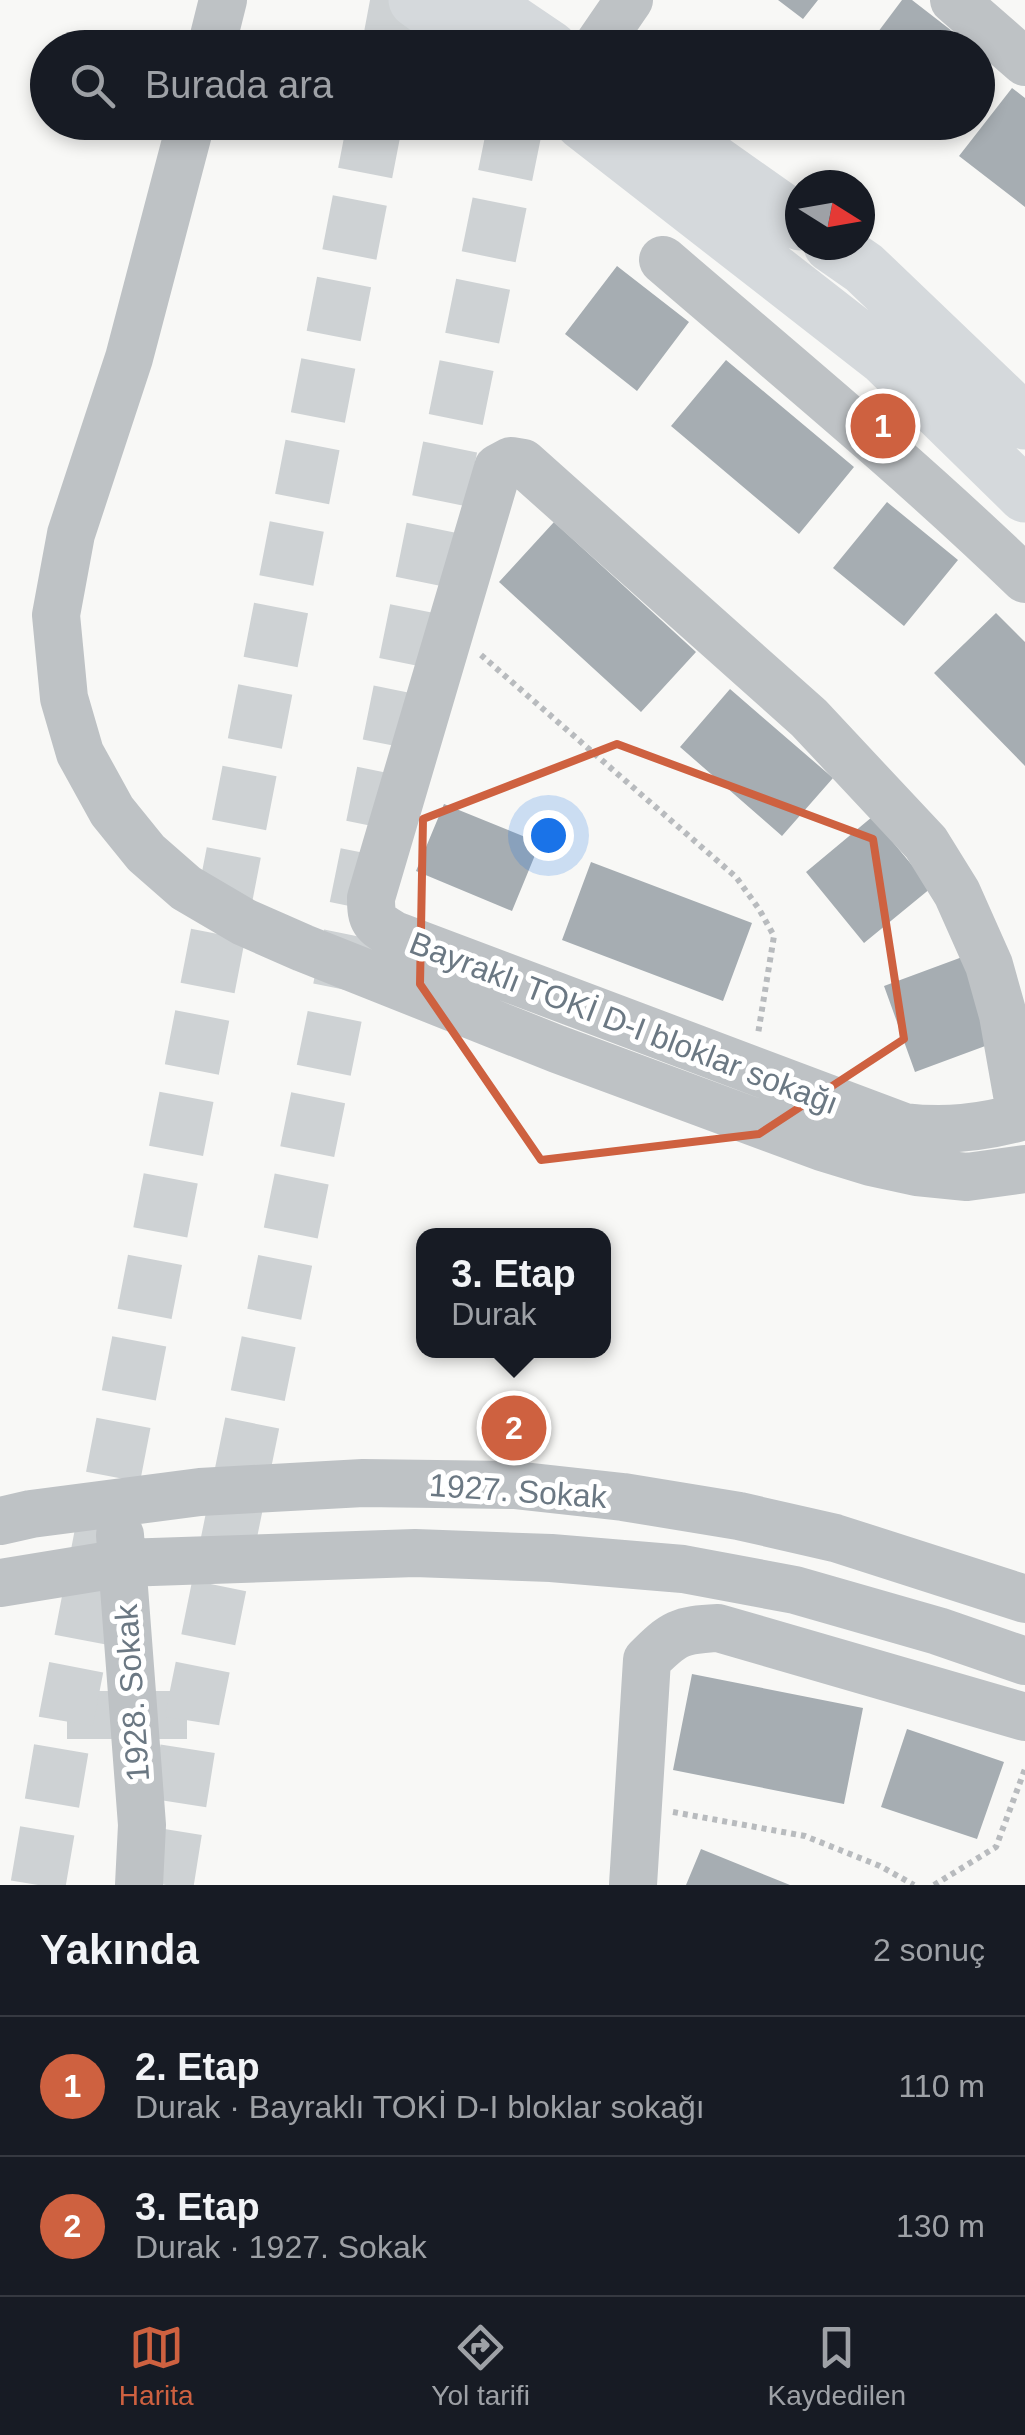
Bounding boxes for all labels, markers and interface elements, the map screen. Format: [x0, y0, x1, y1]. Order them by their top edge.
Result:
search box [30, 30, 995, 140]
icon: search [65, 58, 120, 113]
text: Burada ara [145, 64, 333, 106]
north arrow [785, 170, 875, 260]
pin: 1 [850, 388, 916, 464]
your location [523, 810, 574, 861]
street label: Bayraklı TOKİ D-I bloklar sokağı [405, 925, 843, 1121]
popup [416, 1228, 611, 1358]
text: 3. Etap [451, 1253, 576, 1295]
text: Durak [451, 1296, 537, 1332]
pin: 2 [482, 1390, 546, 1466]
street label: 1927. Sokak [428, 1467, 609, 1515]
street label: 1928. Sokak [108, 1602, 156, 1783]
text: Yakında [40, 1926, 199, 1973]
text: 2 sonuç [873, 1932, 985, 1968]
text: 2. Etap [135, 2046, 260, 2088]
text: 1 [64, 2068, 81, 2104]
text: 110 m [898, 2068, 985, 2104]
text: Durak · Bayraklı TOKİ D-I bloklar sokağı [135, 2089, 705, 2125]
text: 3. Etap [135, 2186, 260, 2228]
text: 2 [64, 2208, 81, 2244]
text: 130 m [896, 2208, 985, 2244]
text: Durak · 1927. Sokak [135, 2229, 427, 2265]
tab: Harita [119, 2320, 194, 2412]
tab: Yol tarifi [431, 2320, 530, 2412]
tab: Kaydedilen [768, 2320, 906, 2412]

